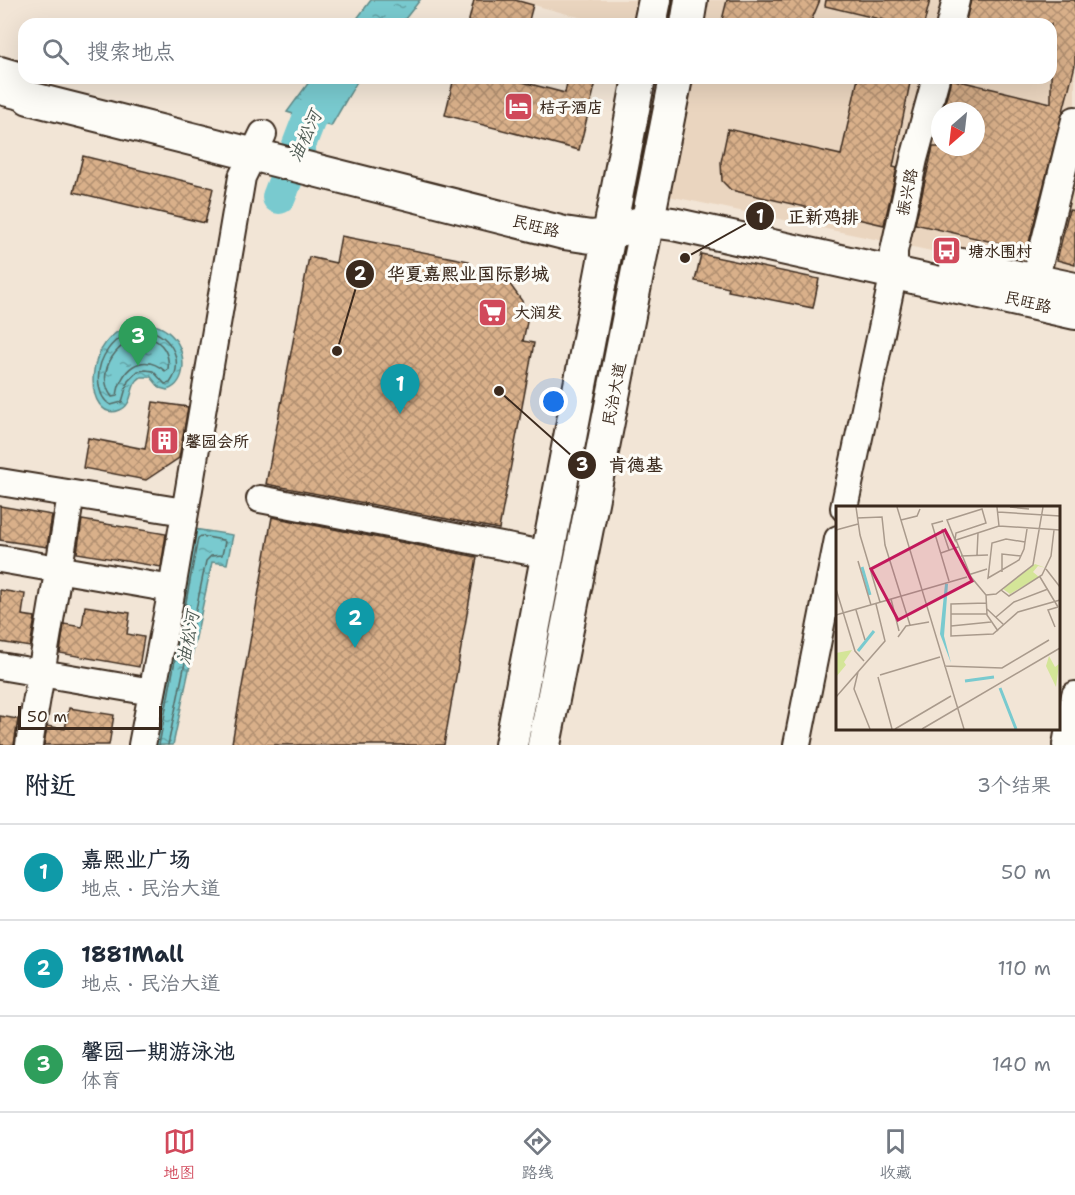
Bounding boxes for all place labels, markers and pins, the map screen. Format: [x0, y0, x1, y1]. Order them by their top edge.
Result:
hotel icon: 桔子酒店 [502, 91, 534, 123]
place label: 桔子酒店 [539, 97, 603, 118]
callout: 正新鸡排 [745, 198, 871, 234]
bus stop icon: 塘水围村 [931, 235, 963, 267]
place label: 塘水围村 [968, 241, 1032, 262]
callout: 华夏嘉熙业国际影城 [345, 256, 561, 292]
supermarket icon: 大润发 [477, 296, 509, 328]
place label: 大润发 [514, 302, 562, 323]
pin: 3 [118, 316, 158, 366]
pin: 1 [380, 364, 420, 414]
building icon: 馨园会所 [148, 425, 180, 457]
place label: 馨园会所 [185, 431, 249, 452]
callout: 肯德基 [567, 447, 675, 483]
pin: 2 [336, 598, 374, 648]

